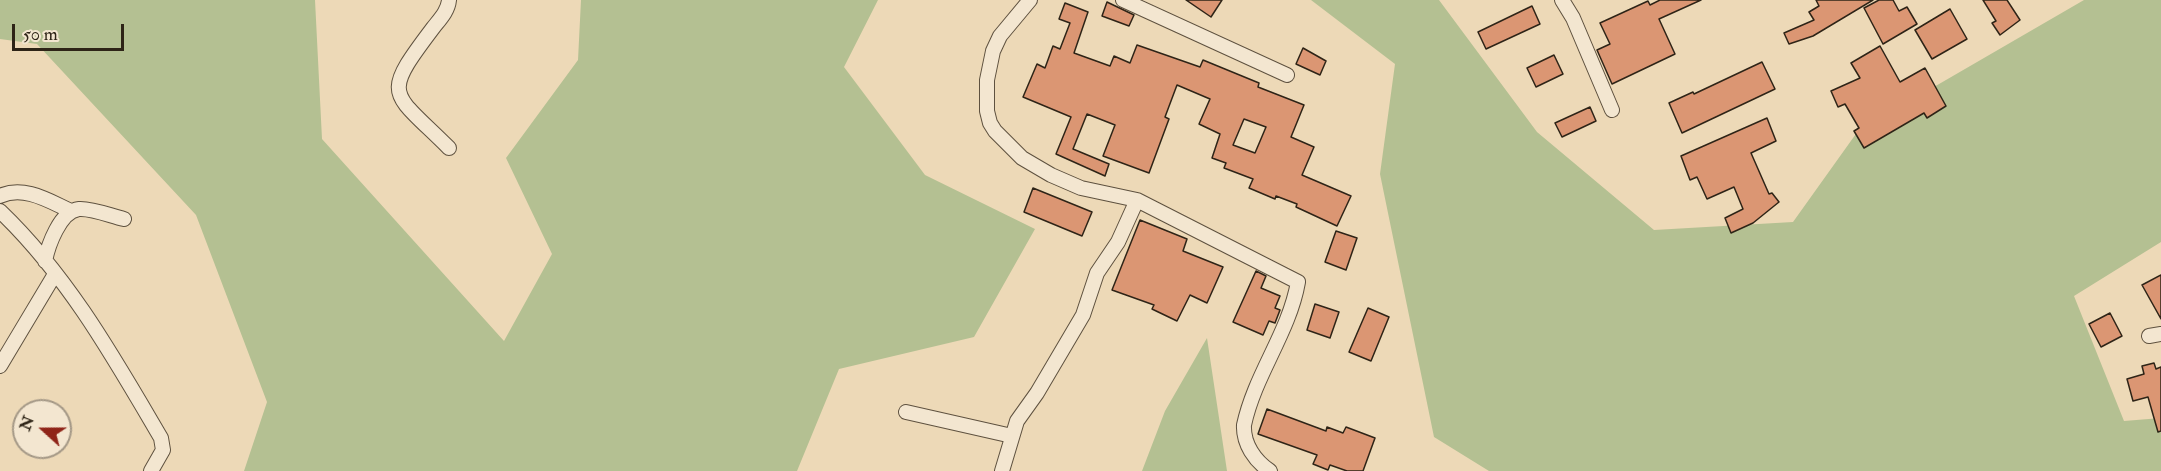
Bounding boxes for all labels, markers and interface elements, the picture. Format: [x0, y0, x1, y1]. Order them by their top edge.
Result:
scale bar [15, 12, 128, 50]
text: 50 m [23, 23, 58, 46]
north arrow [12, 399, 72, 459]
text: N [15, 413, 39, 434]

